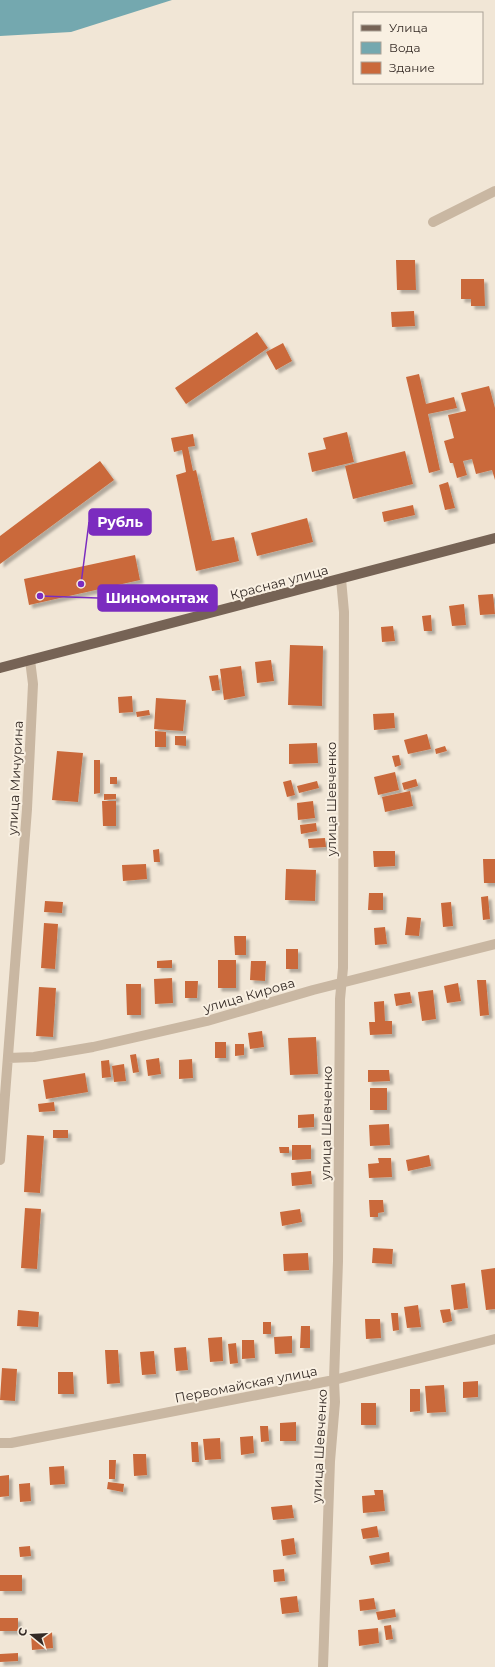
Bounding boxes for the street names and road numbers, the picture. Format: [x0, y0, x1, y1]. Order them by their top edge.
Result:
street label: Красная улица [228, 561, 330, 603]
street label: улица Мичурина [4, 720, 26, 837]
street label: улица Шевченко [323, 742, 339, 857]
street label: улица Кирова [200, 974, 297, 1016]
street label: улица Шевченко [317, 1066, 335, 1181]
street label: Первомайская улица [173, 1362, 319, 1406]
street label: улица Шевченко [308, 1388, 330, 1505]

